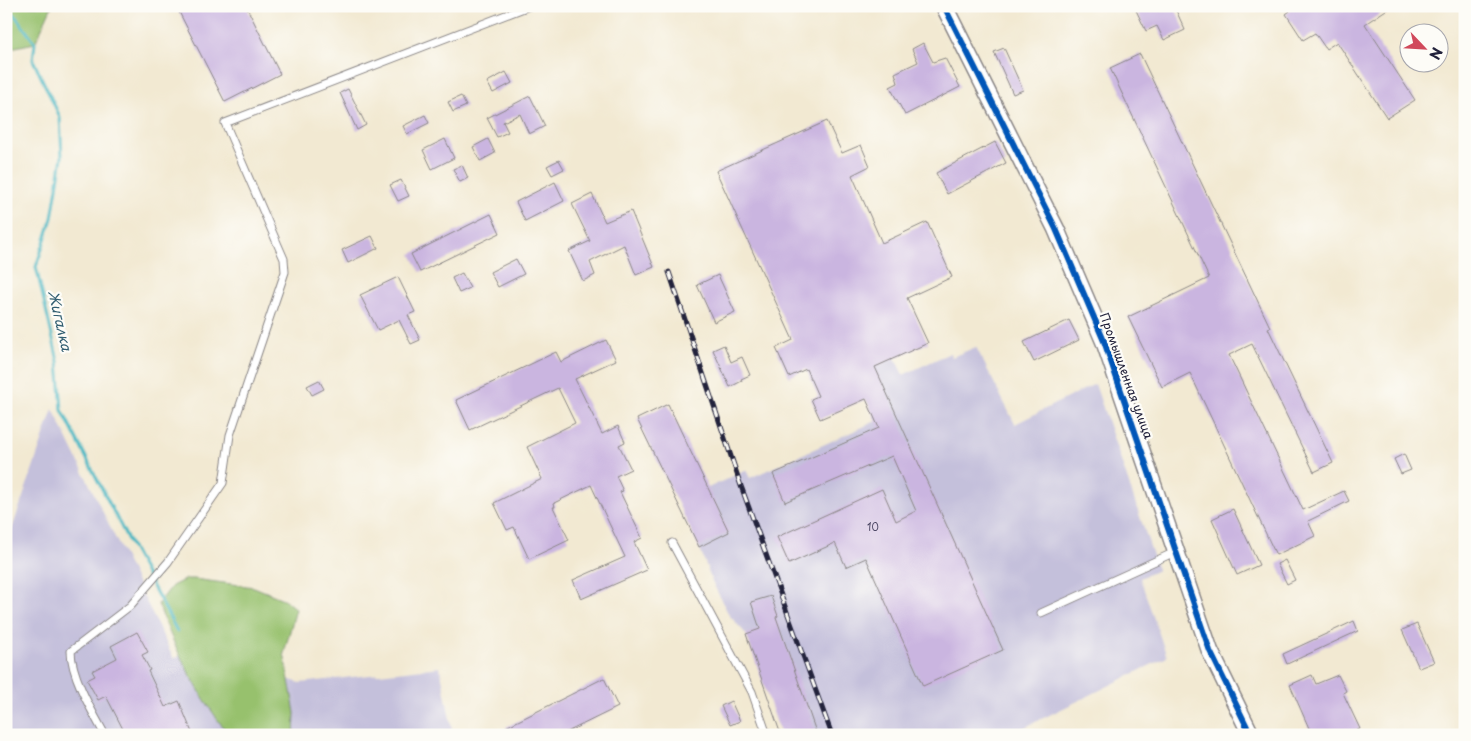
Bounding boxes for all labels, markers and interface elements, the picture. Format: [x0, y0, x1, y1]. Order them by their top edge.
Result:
north arrow [1398, 22, 1448, 72]
text: N [1424, 44, 1448, 63]
water label: Жигалка [43, 289, 78, 354]
street label: Промышленная улица [1096, 310, 1158, 442]
house number: 10 [867, 519, 879, 534]

